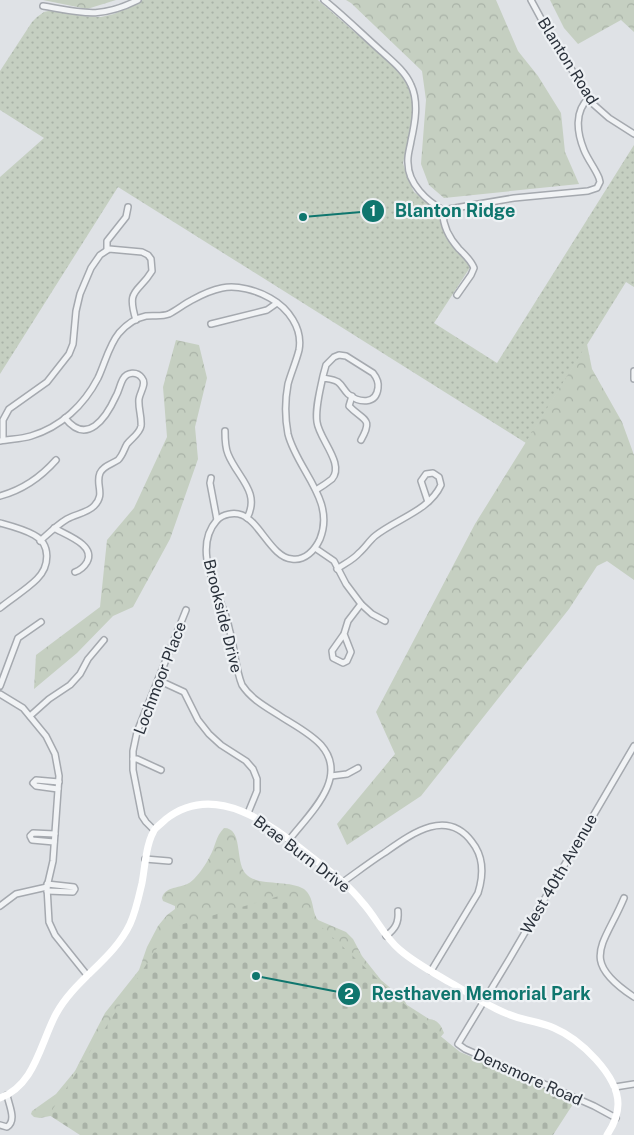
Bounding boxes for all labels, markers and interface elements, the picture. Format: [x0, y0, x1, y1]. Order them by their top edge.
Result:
street label: Blanton Road [534, 14, 602, 108]
callout: Blanton Ridge [360, 194, 526, 227]
text: Blanton Ridge [395, 200, 515, 221]
text: 1 [370, 202, 376, 219]
street label: Brookside Drive [200, 557, 246, 675]
street label: Lochmoor Place [130, 619, 190, 737]
street label: West 40th Avenue [517, 810, 601, 938]
street label: Brae Burn Drive [250, 811, 354, 897]
callout: Resthaven Memorial Park [337, 977, 601, 1010]
text: Resthaven Memorial Park [371, 983, 591, 1004]
text: 2 [344, 985, 354, 1002]
street label: Densmore Road [471, 1044, 585, 1110]

